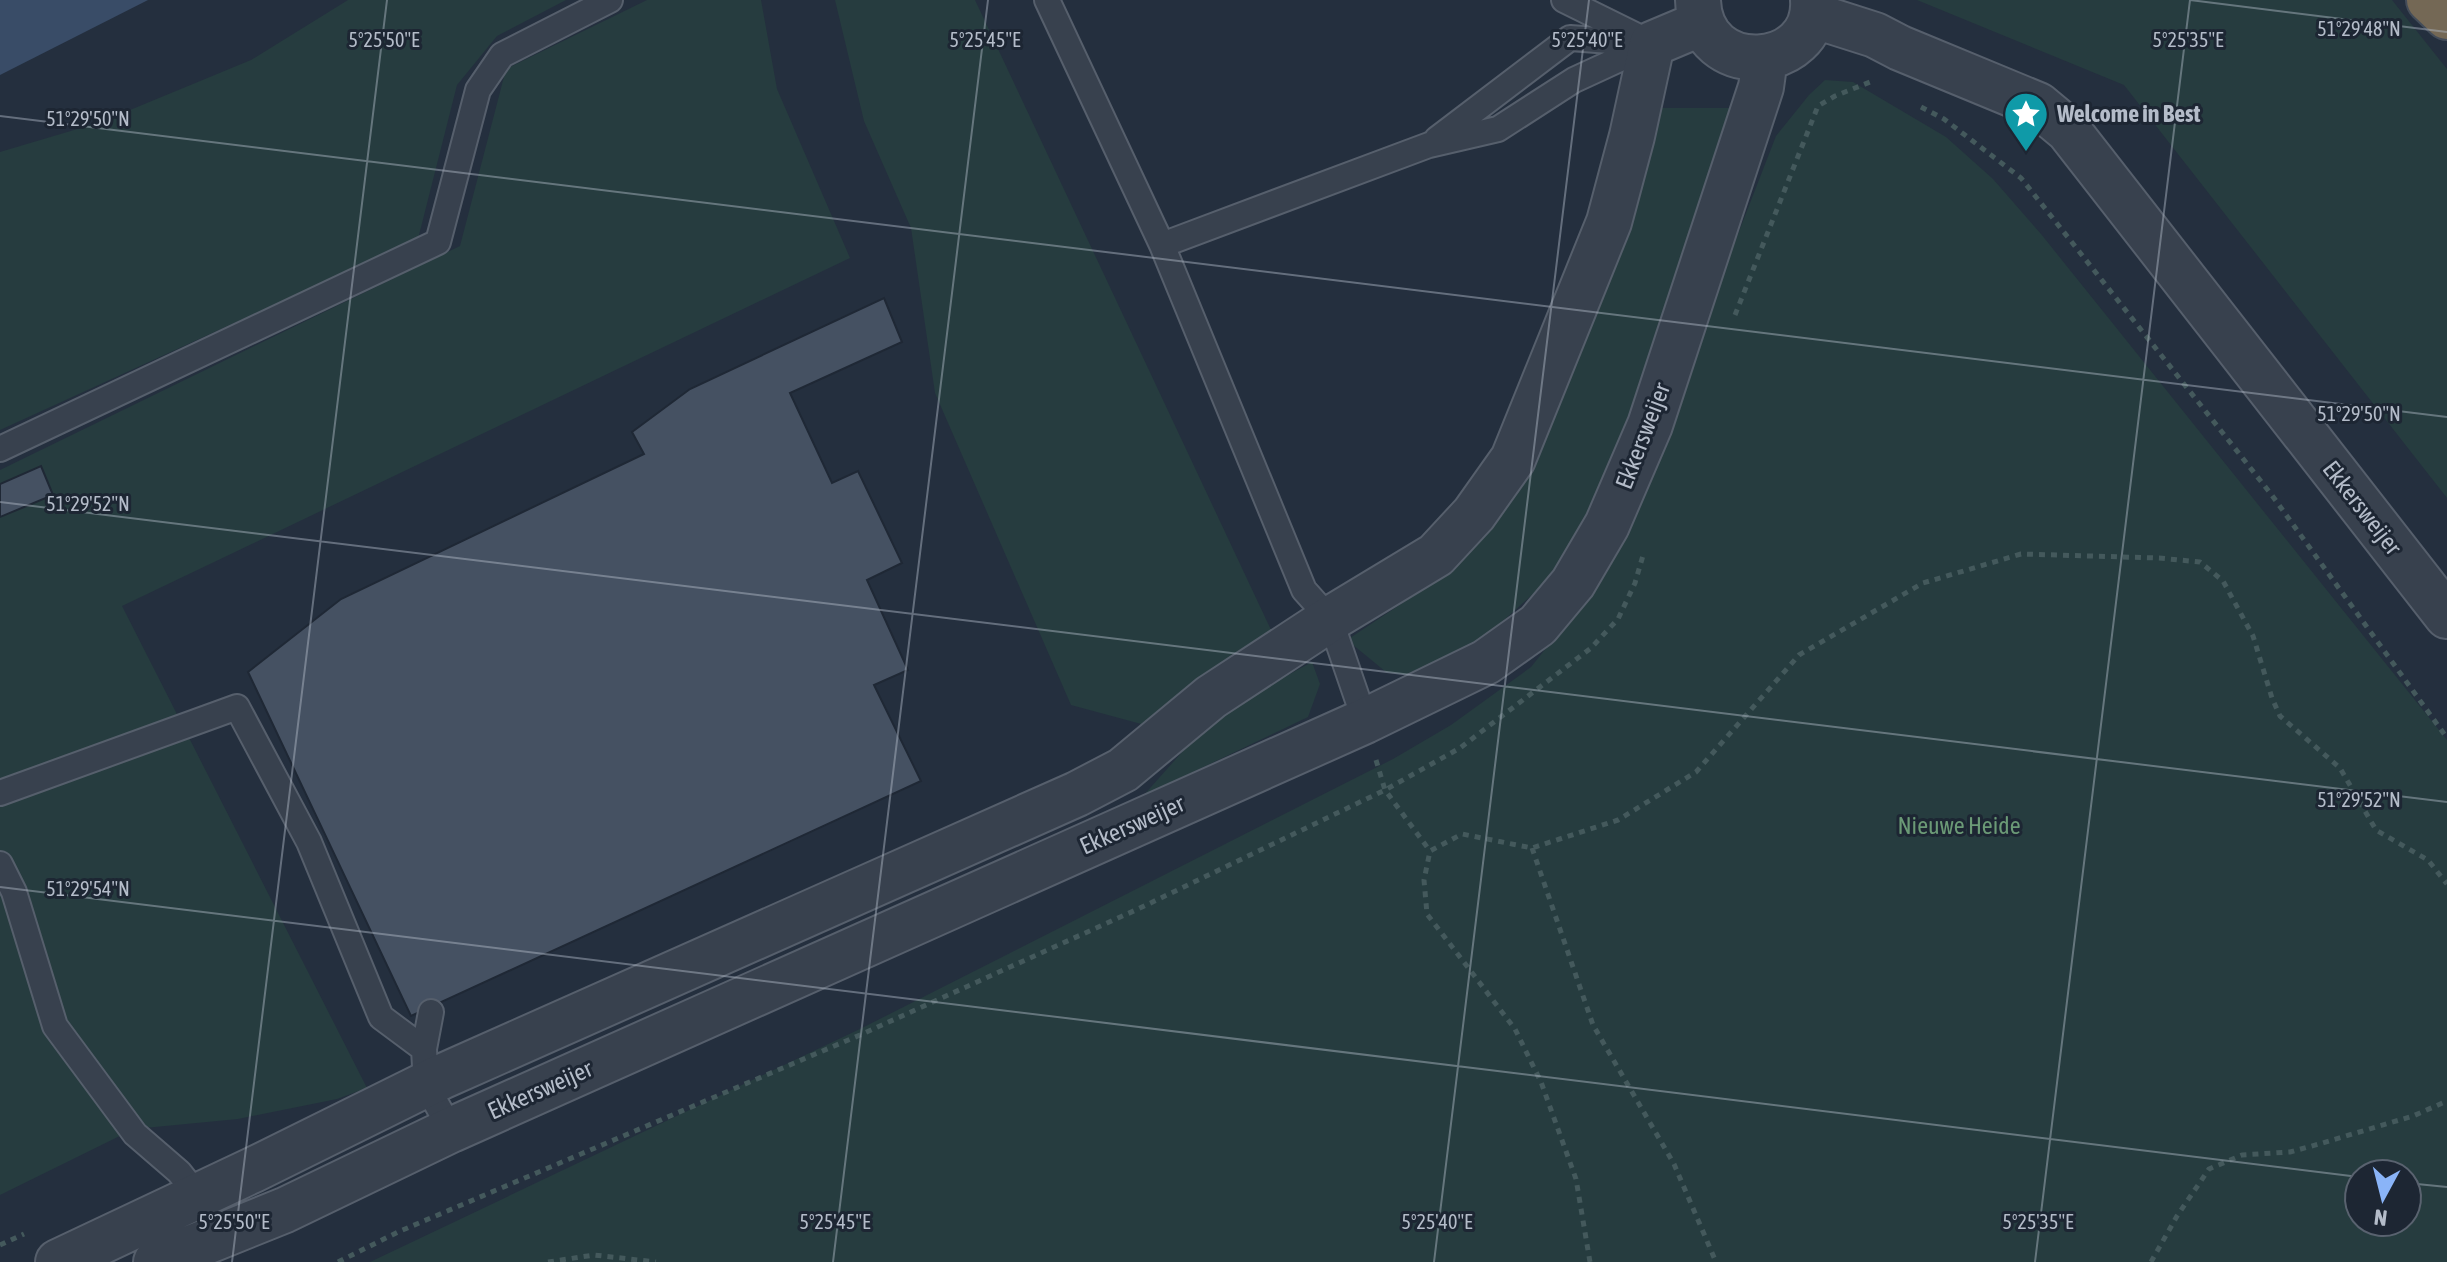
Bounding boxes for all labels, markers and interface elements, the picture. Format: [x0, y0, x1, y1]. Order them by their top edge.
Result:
text: 51°29'48"N [2317, 17, 2401, 40]
text: 5°25'50"E [349, 28, 420, 51]
text: 5°25'45"E [950, 28, 1021, 51]
text: 5°25'40"E [1552, 28, 1623, 51]
text: 5°25'35"E [2153, 28, 2224, 51]
place icon: Welcome in Best [2002, 90, 2050, 153]
place label: Welcome in Best [2056, 100, 2201, 127]
text: 51°29'50"N [46, 107, 130, 130]
street label: Ekkersweijer [1610, 378, 1675, 493]
text: 51°29'50"N [2317, 402, 2401, 425]
street label: Ekkersweijer [2317, 456, 2408, 561]
text: 51°29'52"N [46, 492, 130, 515]
text: 51°29'52"N [2317, 788, 2401, 811]
street label: Ekkersweijer [1075, 789, 1189, 860]
park label: Nieuwe Heide [1897, 812, 2021, 839]
text: 51°29'54"N [46, 877, 130, 900]
street label: Ekkersweijer [483, 1054, 597, 1125]
north arrow [2343, 1158, 2423, 1238]
text: N [2373, 1204, 2389, 1232]
text: 5°25'50"E [199, 1210, 270, 1233]
text: 5°25'45"E [800, 1210, 871, 1233]
text: 5°25'40"E [1402, 1210, 1473, 1233]
text: 5°25'35"E [2003, 1210, 2074, 1233]

